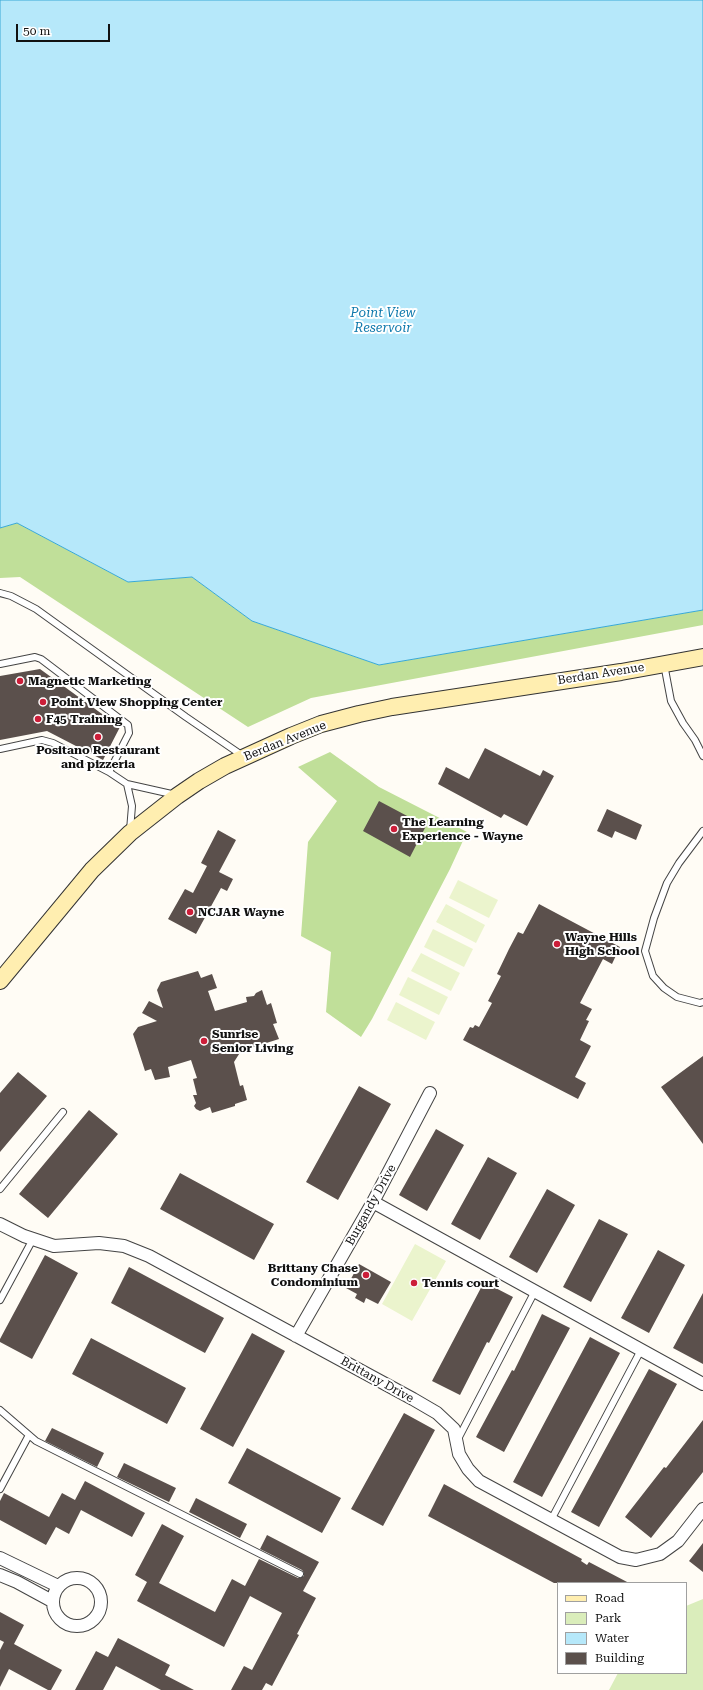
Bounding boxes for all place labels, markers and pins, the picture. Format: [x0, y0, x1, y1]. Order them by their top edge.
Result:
place label: Magnetic Marketing [28, 674, 151, 688]
marker: Magnetic Marketing [15, 676, 25, 686]
place label: Point View Shopping Center [51, 695, 222, 709]
marker: Point View Shopping Center [38, 697, 48, 707]
place label: F45 Training [46, 712, 122, 726]
marker: F45 Training [33, 714, 43, 724]
marker: Positano Restaurant and pizzeria [93, 732, 103, 742]
place label: Positano Restaurant and pizzeria [36, 743, 160, 771]
place label: The Learning Experience - Wayne [402, 815, 523, 843]
marker: The Learning Experience - Wayne [389, 824, 399, 834]
place label: NCJAR Wayne [198, 905, 284, 919]
marker: NCJAR Wayne [185, 907, 195, 917]
place label: Wayne Hills High School [565, 930, 640, 958]
marker: Wayne Hills High School [552, 939, 562, 949]
place label: Sunrise Senior Living [212, 1027, 293, 1055]
marker: Sunrise Senior Living [199, 1036, 209, 1046]
place label: Brittany Chase Condominium [268, 1261, 358, 1289]
marker: Brittany Chase Condominium [361, 1270, 371, 1280]
place label: Tennis court [422, 1276, 499, 1290]
marker: Tennis court [409, 1278, 419, 1288]

